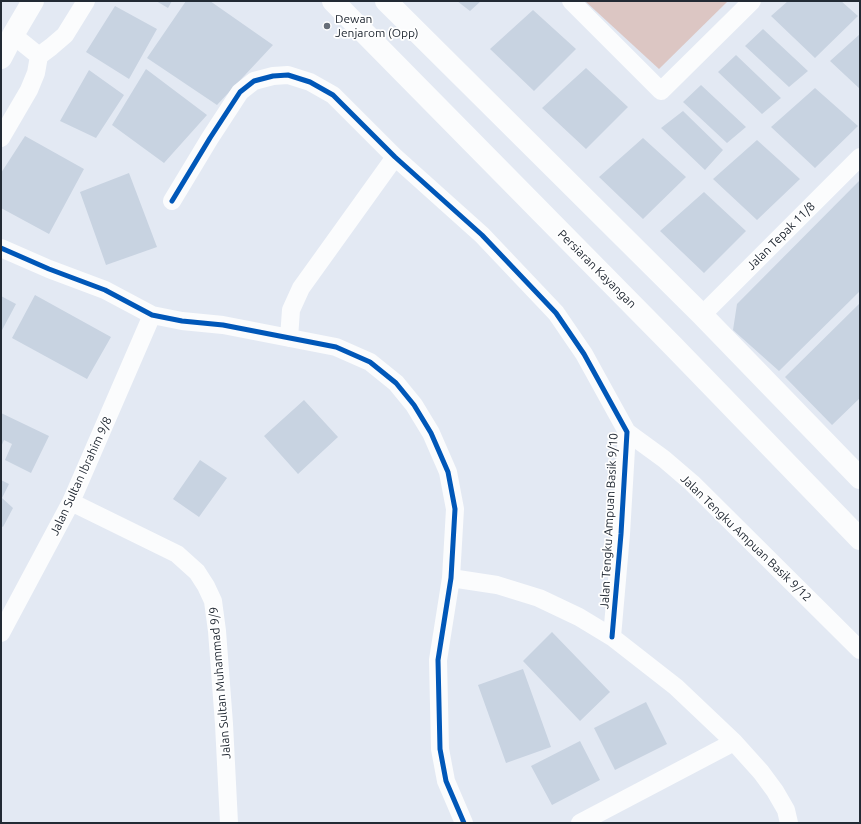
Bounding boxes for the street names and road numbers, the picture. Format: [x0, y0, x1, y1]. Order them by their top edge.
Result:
street label: Jalan Tepak 11/8 [744, 199, 818, 273]
street label: Persiaran Kayangan [555, 227, 639, 311]
street label: Jalan Sultan Ibrahim 9/8 [47, 414, 115, 538]
street label: Jalan Tengku Ampuan Basik 9/10 [597, 433, 621, 609]
street label: Jalan Tengku Ampuan Basik 9/12 [678, 472, 814, 604]
street label: Jalan Sultan Muhammad 9/9 [206, 606, 234, 760]

